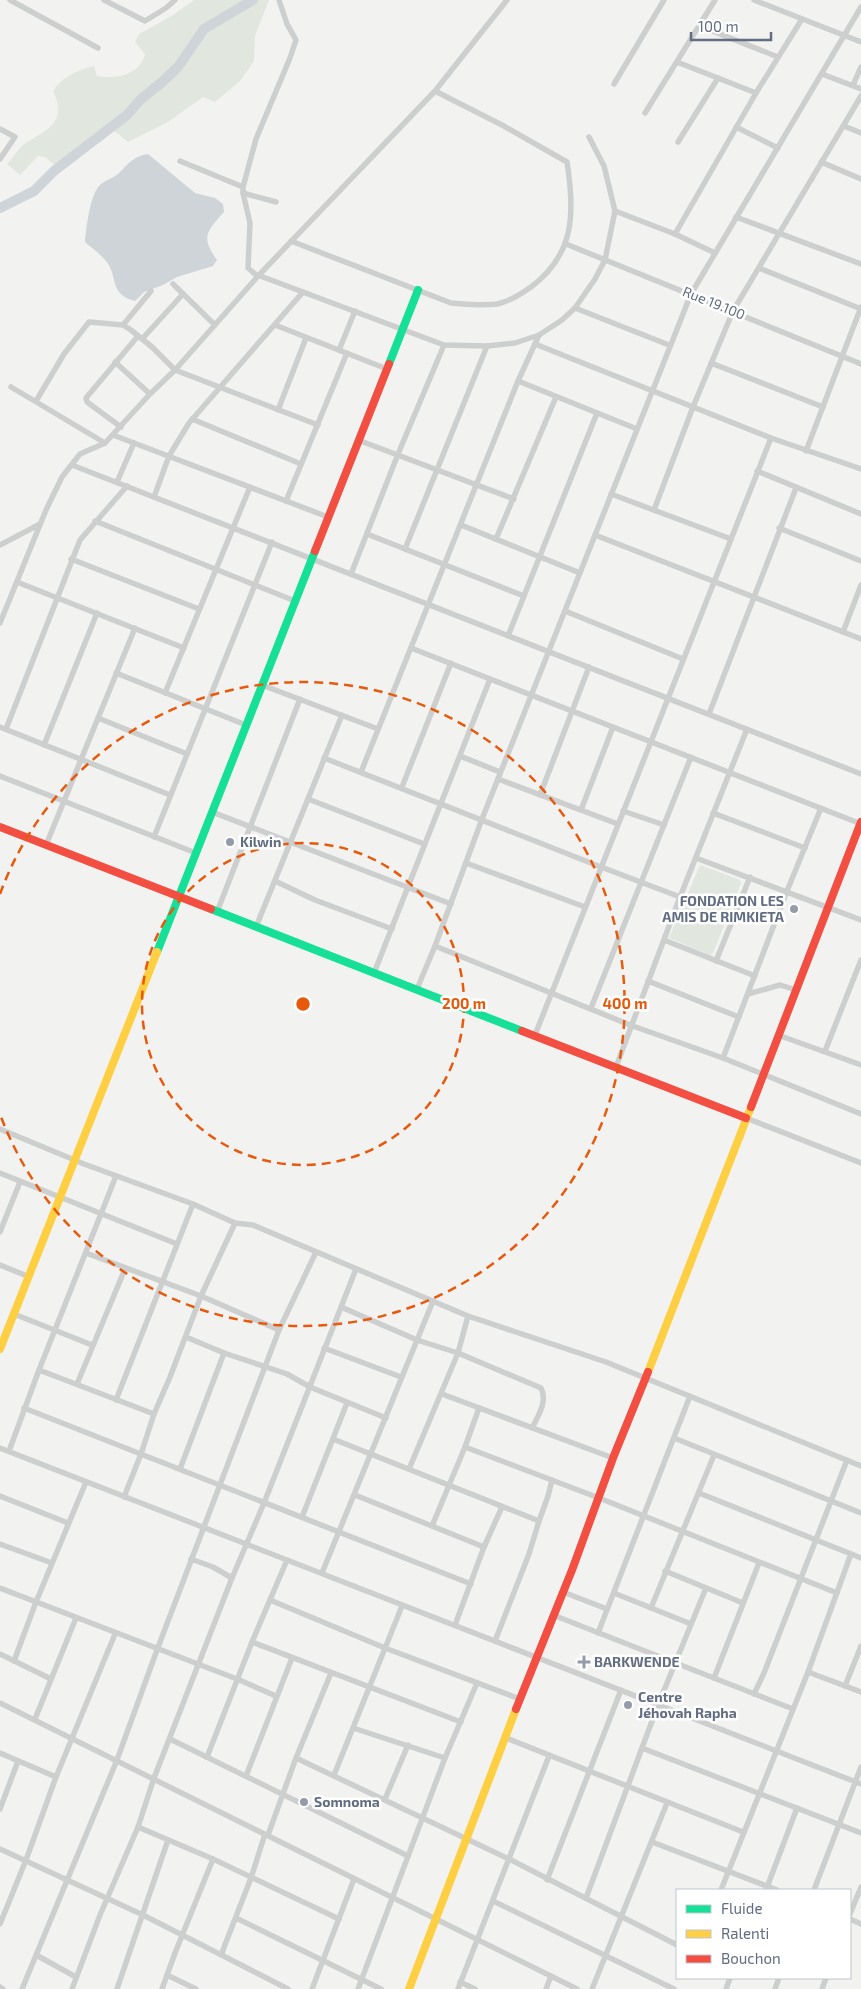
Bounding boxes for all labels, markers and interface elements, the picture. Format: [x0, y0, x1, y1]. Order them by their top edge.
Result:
scale bar [691, 10, 771, 42]
text: 100 m [698, 17, 739, 35]
street label: Rue 19.100 [680, 282, 748, 323]
place label: Kilwin [240, 833, 281, 850]
marker: Kilwin [224, 836, 236, 848]
place label: FONDATION LES AMIS DE RIMKIETA [662, 892, 785, 925]
marker: FONDATION LES AMIS DE RIMKIETA [788, 903, 800, 915]
text: 200 m [442, 994, 486, 1012]
text: 400 m [603, 994, 647, 1012]
centre of rings [294, 995, 312, 1013]
place label: BARKWENDE [594, 1653, 680, 1670]
marker: BARKWENDE [578, 1656, 590, 1668]
place label: Centre Jéhovah Rapha [638, 1688, 737, 1721]
marker: Centre Jéhovah Rapha [622, 1699, 634, 1711]
place label: Somnoma [314, 1793, 380, 1810]
marker: Somnoma [298, 1796, 310, 1808]
legend [676, 1889, 851, 1979]
text: Fluide [721, 1899, 762, 1917]
text: Ralenti [721, 1924, 769, 1942]
text: Bouchon [721, 1949, 781, 1967]

